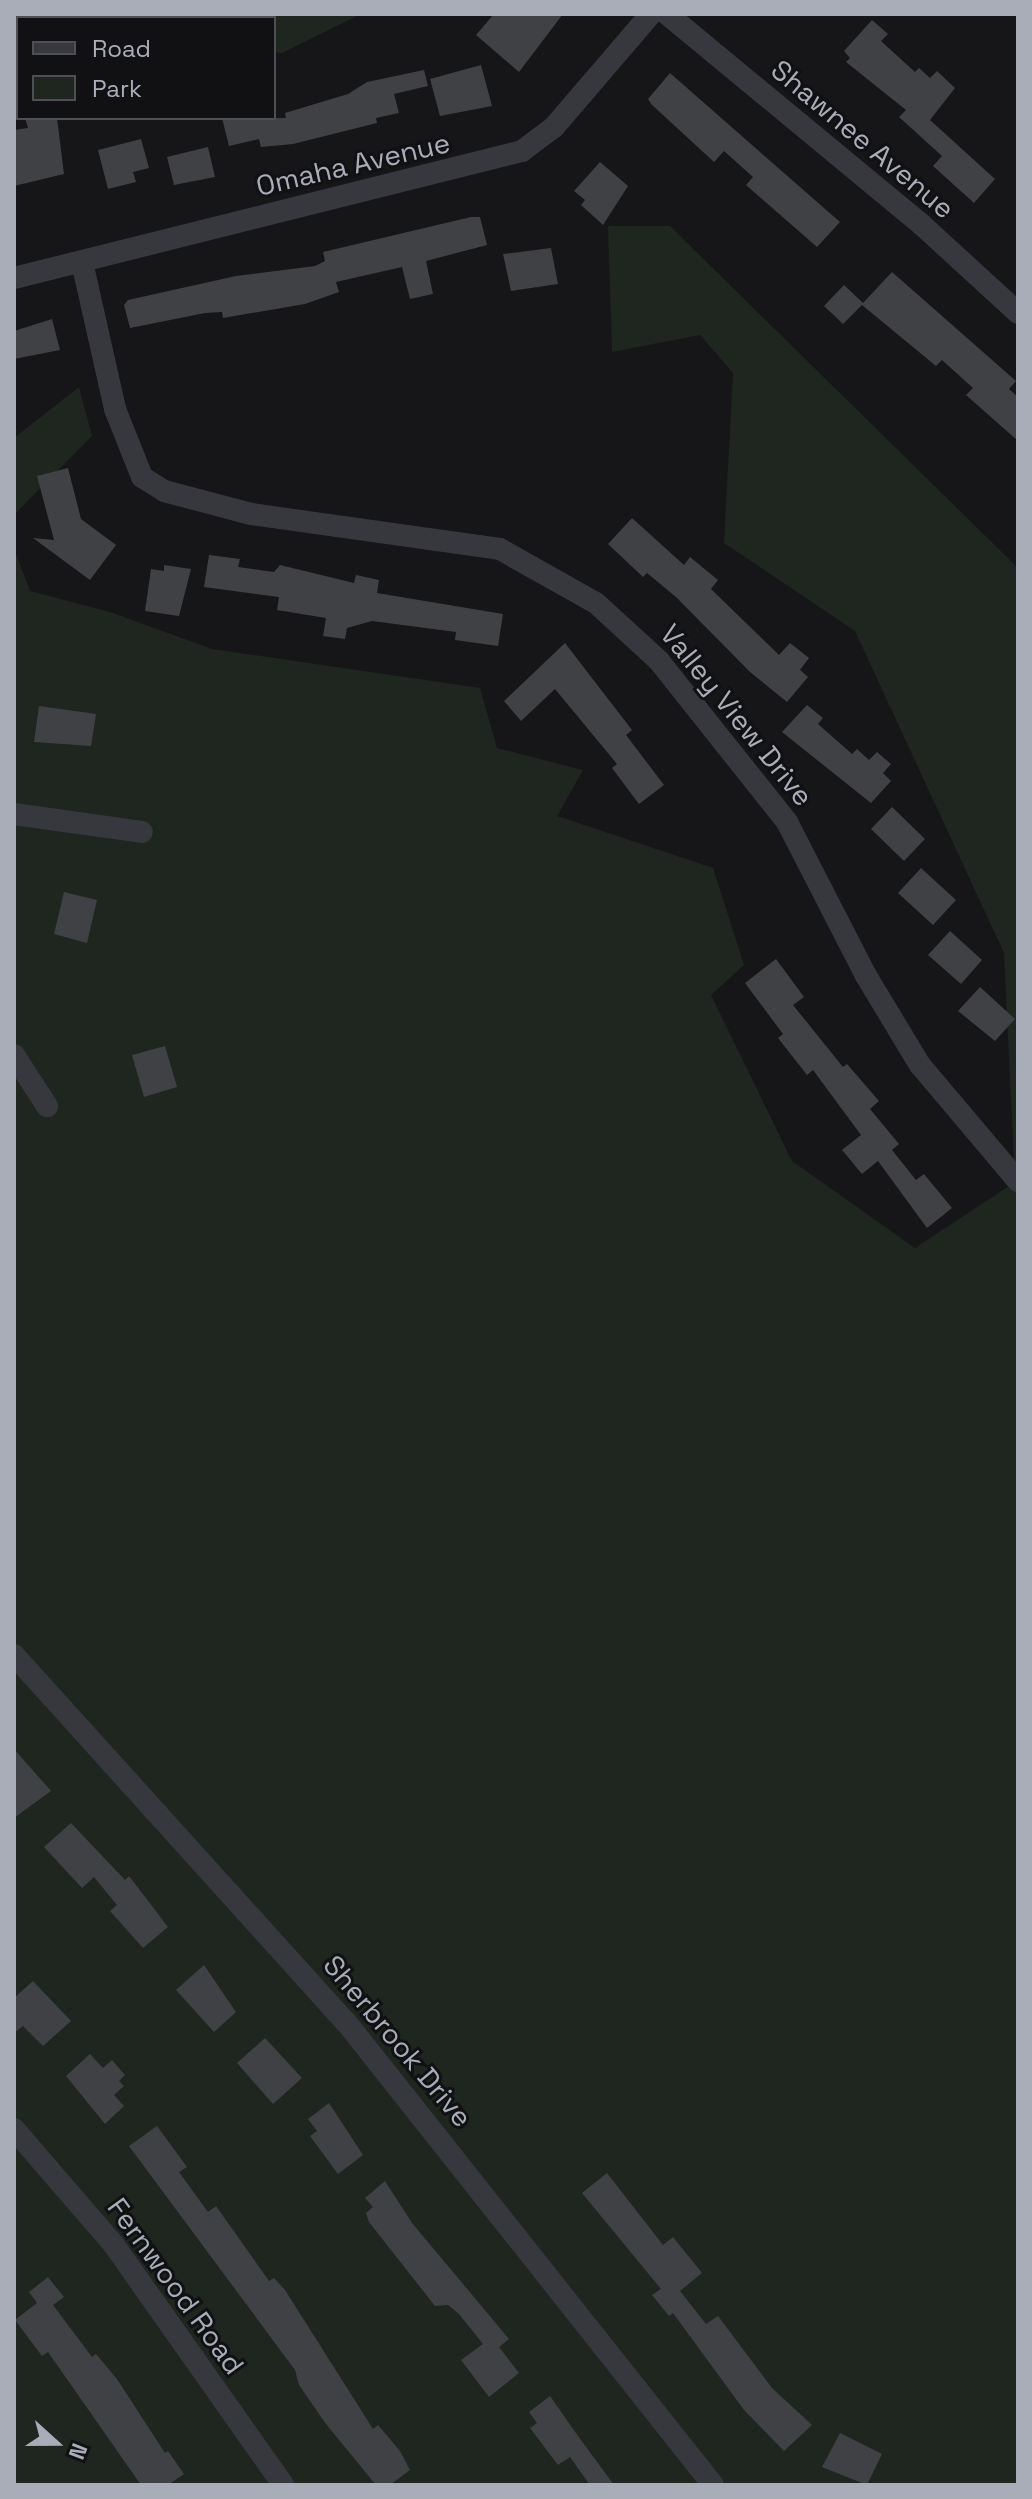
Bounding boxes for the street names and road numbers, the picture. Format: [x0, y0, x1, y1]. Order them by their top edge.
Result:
street label: Shawnee Avenue [764, 53, 962, 225]
street label: Omaha Avenue [253, 125, 453, 203]
street label: Valley View Drive [653, 617, 821, 813]
street label: Sherbrook Drive [317, 1948, 479, 2134]
street label: Fernwood Road [101, 2191, 251, 2381]

